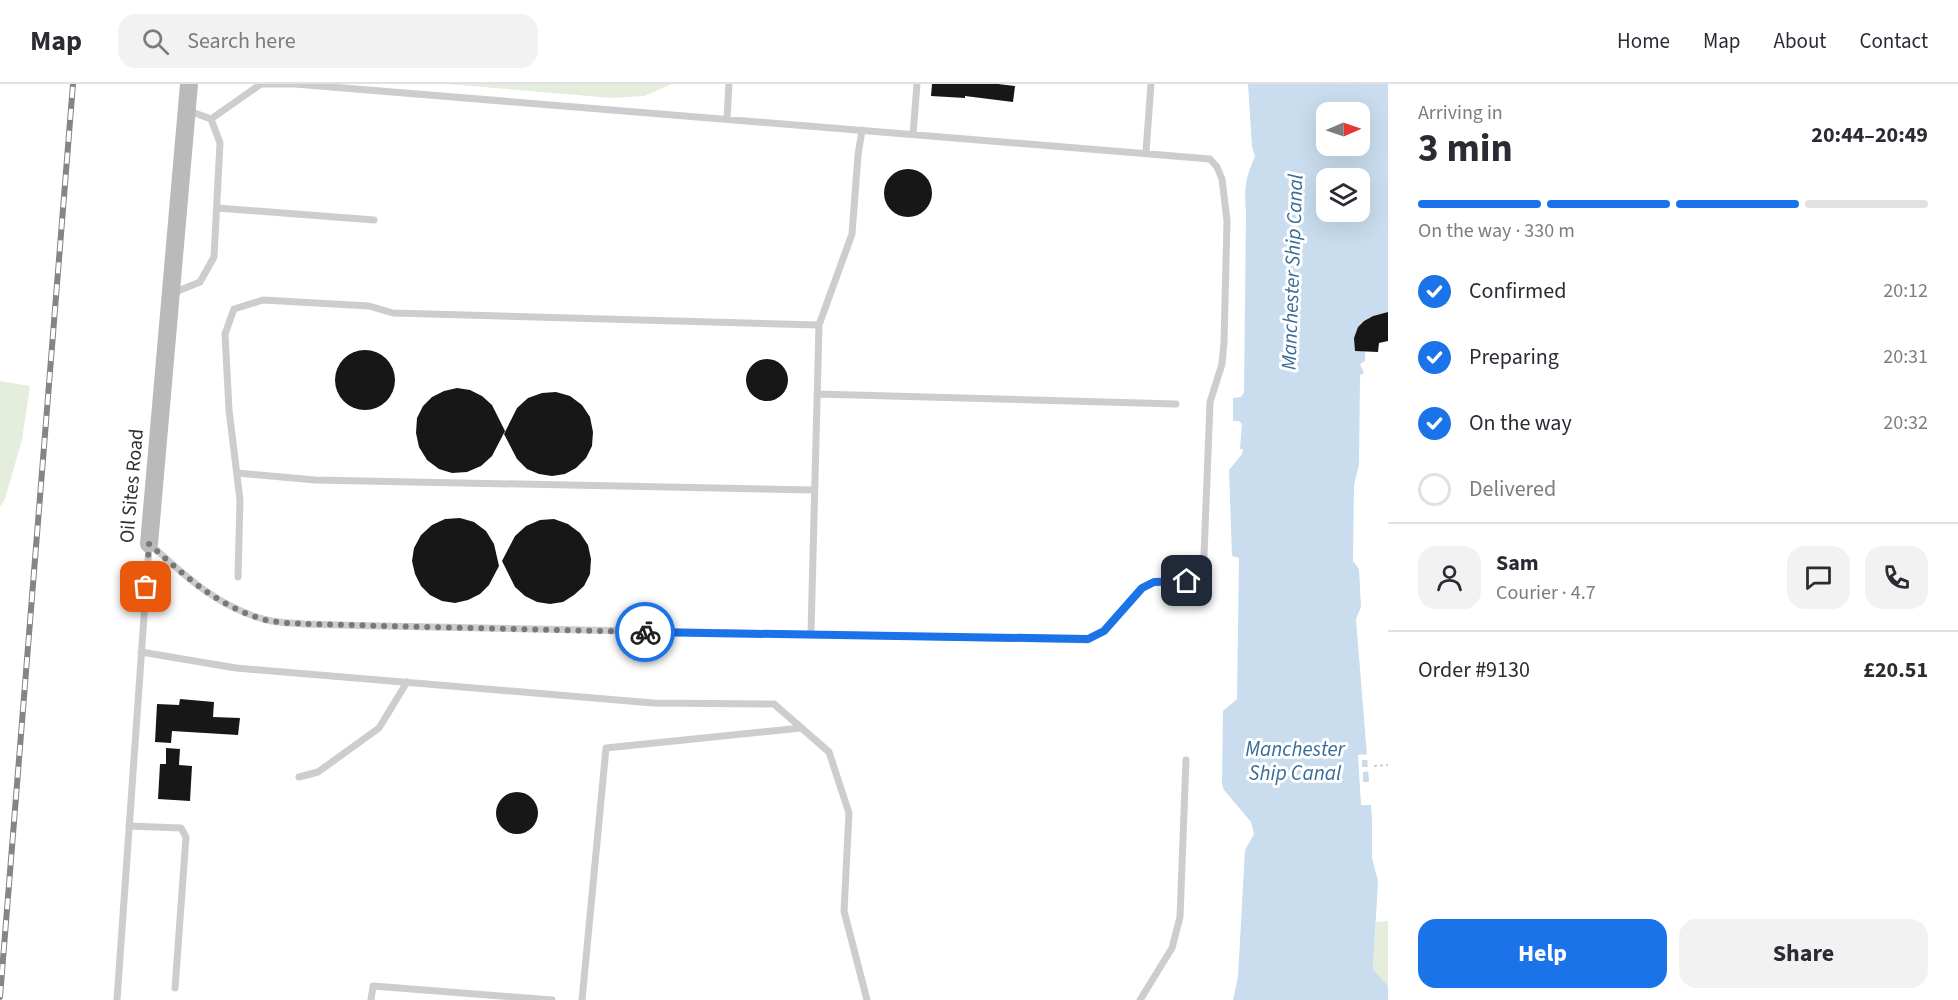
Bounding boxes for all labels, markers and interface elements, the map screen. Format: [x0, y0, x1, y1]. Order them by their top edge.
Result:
search box [118, 14, 538, 68]
text: Map [30, 21, 82, 61]
icon: search [139, 25, 172, 58]
text: Search here [187, 25, 296, 57]
text: Home [1617, 26, 1670, 56]
text: Map [1703, 26, 1741, 56]
text: About [1774, 26, 1826, 56]
text: Contact [1859, 26, 1928, 56]
text: Arriving in [1418, 99, 1503, 127]
north arrow [1316, 102, 1370, 156]
map controls [1316, 102, 1370, 222]
text: 20:44–20:49 [1811, 119, 1928, 151]
text: 3 min [1418, 121, 1513, 177]
button: layers [1316, 168, 1370, 222]
water label: Manchester Ship Canal [1274, 173, 1310, 371]
text: On the way · 330 m [1418, 217, 1575, 245]
icon: check [1418, 275, 1451, 308]
text: Confirmed [1469, 275, 1566, 307]
text: 20:12 [1883, 277, 1928, 305]
icon: check [1418, 341, 1451, 374]
text: Preparing [1469, 341, 1559, 373]
text: 20:31 [1883, 343, 1928, 371]
icon: check [1418, 407, 1451, 440]
text: On the way [1469, 407, 1572, 439]
text: 20:32 [1883, 409, 1928, 437]
street label: Oil Sites Road [113, 428, 151, 544]
text: Delivered [1469, 473, 1556, 505]
button: person [1418, 546, 1481, 609]
button: chat [1787, 546, 1850, 609]
button: phone [1865, 546, 1928, 609]
text: Sam [1496, 547, 1539, 579]
pin [1161, 555, 1212, 606]
pin [120, 561, 171, 612]
icon: home [1170, 564, 1203, 597]
icon: bag [129, 570, 162, 603]
text: Courier · 4.7 [1496, 579, 1596, 607]
courier [615, 602, 675, 662]
icon: bike [629, 616, 662, 649]
text: Order #9130 [1418, 654, 1530, 686]
text: £20.51 [1863, 654, 1928, 686]
water label: Manchester Ship Canal [1245, 734, 1346, 788]
button: Help [1418, 919, 1667, 988]
button: Share [1679, 919, 1928, 988]

